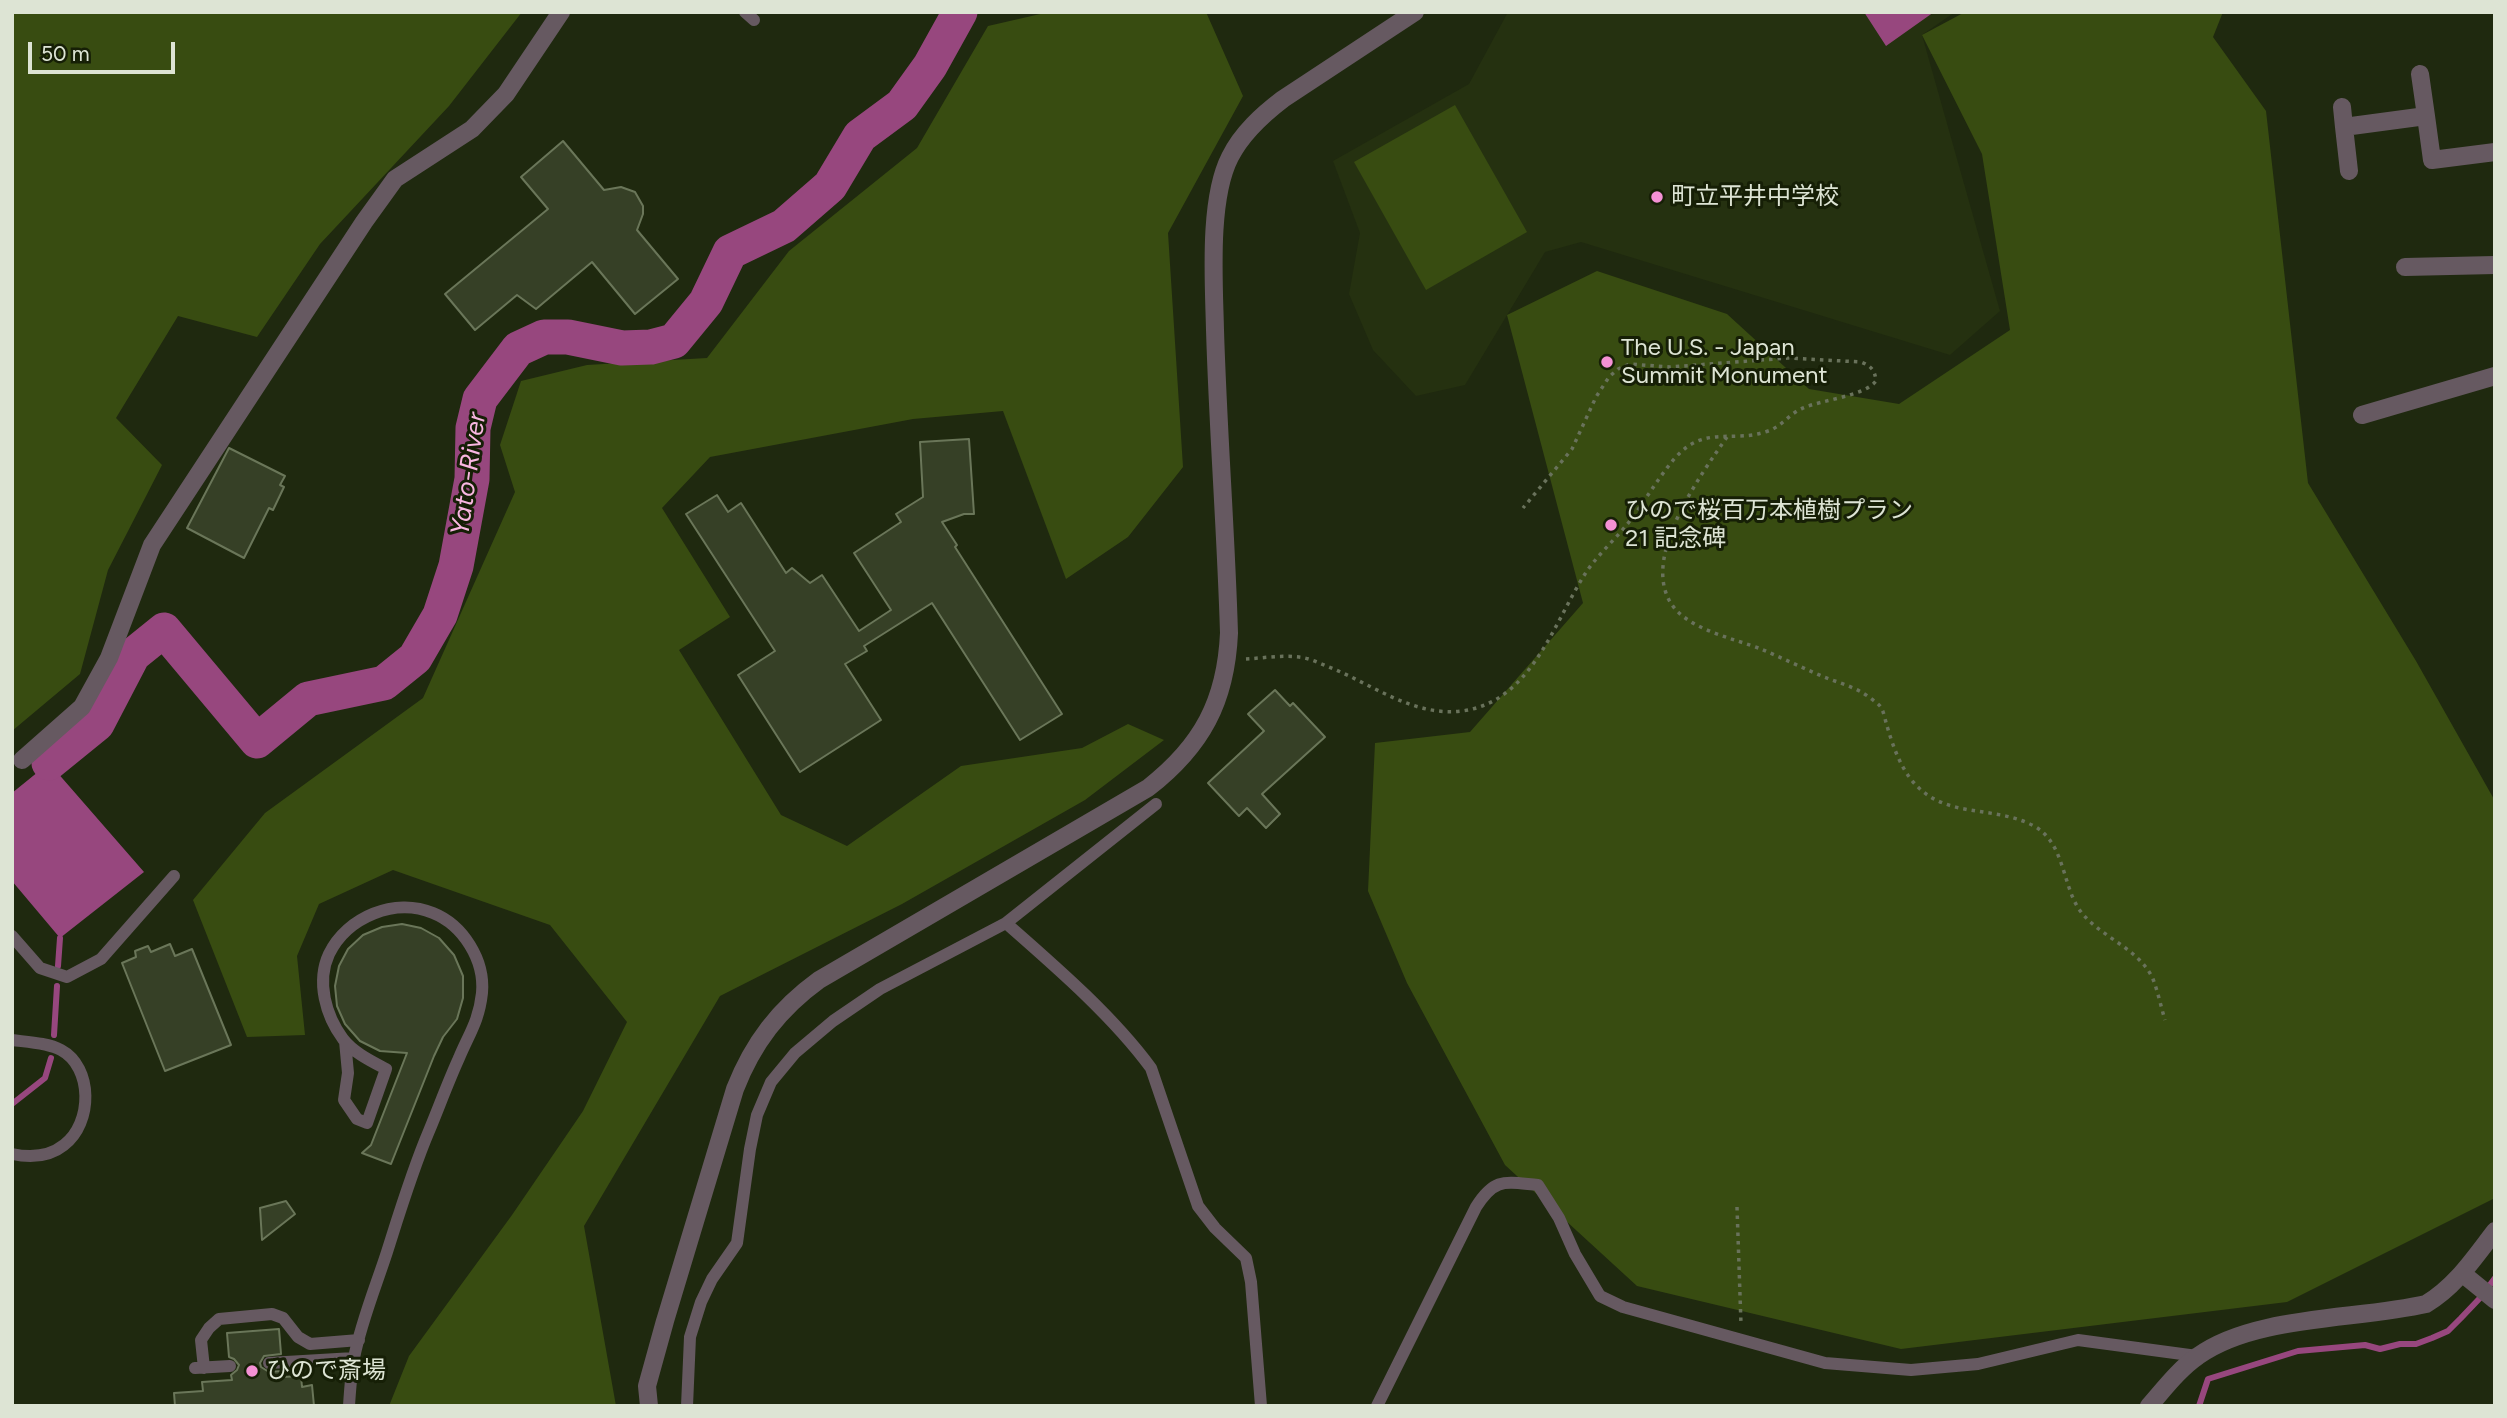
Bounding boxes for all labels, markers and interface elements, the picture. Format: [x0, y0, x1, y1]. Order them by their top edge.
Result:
scale bar [32, 28, 178, 72]
text: 50 m [41, 41, 90, 66]
place label: 町立平井中学校 [1671, 183, 1839, 211]
marker: 町立平井中学校 [1649, 189, 1665, 205]
place label: The U.S. - Japan Summit Monument [1621, 334, 1828, 390]
marker: The U.S. - Japan Summit Monument [1599, 354, 1615, 370]
water label: Yato-River [445, 410, 493, 538]
place label: ひので桜百万本植樹プラン 21 記念碑 [1625, 497, 1913, 553]
marker: ひので桜百万本植樹プラン 21 記念碑 [1603, 517, 1619, 533]
place label: ひので斎場 [266, 1357, 386, 1385]
marker: ひので斎場 [244, 1363, 260, 1379]

